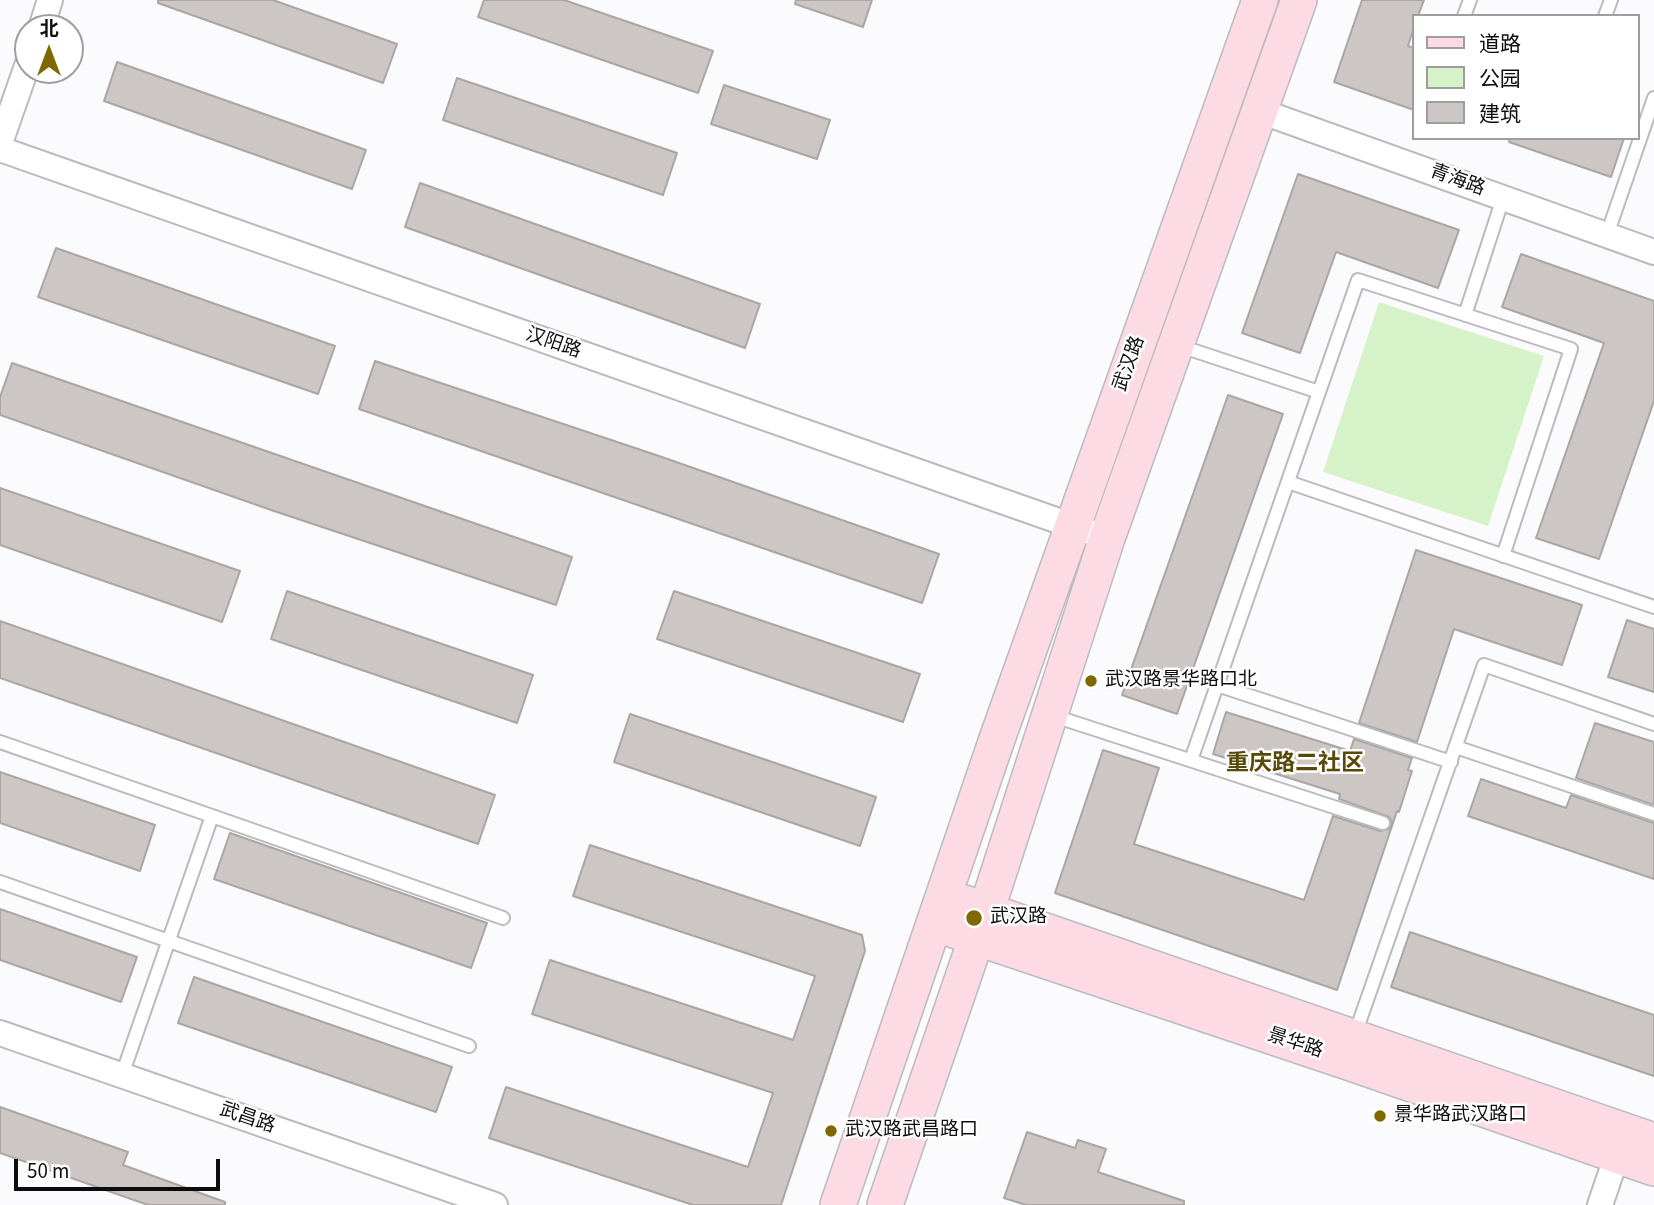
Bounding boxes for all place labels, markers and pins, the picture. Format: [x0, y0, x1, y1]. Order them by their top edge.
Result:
place label: 武汉路景华路口北 [1105, 670, 1257, 692]
marker: 武汉路景华路口北 [1083, 673, 1099, 689]
place label: 武汉路 [990, 907, 1047, 929]
marker: 武汉路 [964, 908, 984, 928]
place label: 景华路武汉路口 [1394, 1105, 1527, 1127]
marker: 景华路武汉路口 [1372, 1108, 1388, 1124]
place label: 武汉路武昌路口 [845, 1120, 978, 1142]
marker: 武汉路武昌路口 [823, 1123, 839, 1139]

